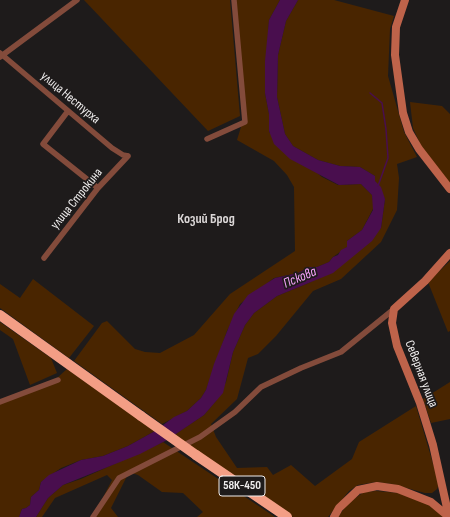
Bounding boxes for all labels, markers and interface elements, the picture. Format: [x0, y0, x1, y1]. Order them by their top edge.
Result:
street label: улица Нестурха [37, 69, 103, 127]
street label: улица Строкина [48, 165, 106, 233]
district label: Козий Брод [177, 211, 235, 227]
water label: Пскова [281, 264, 319, 292]
street label: Северная улица [401, 338, 441, 410]
road number: 58К-450 [219, 476, 265, 496]

